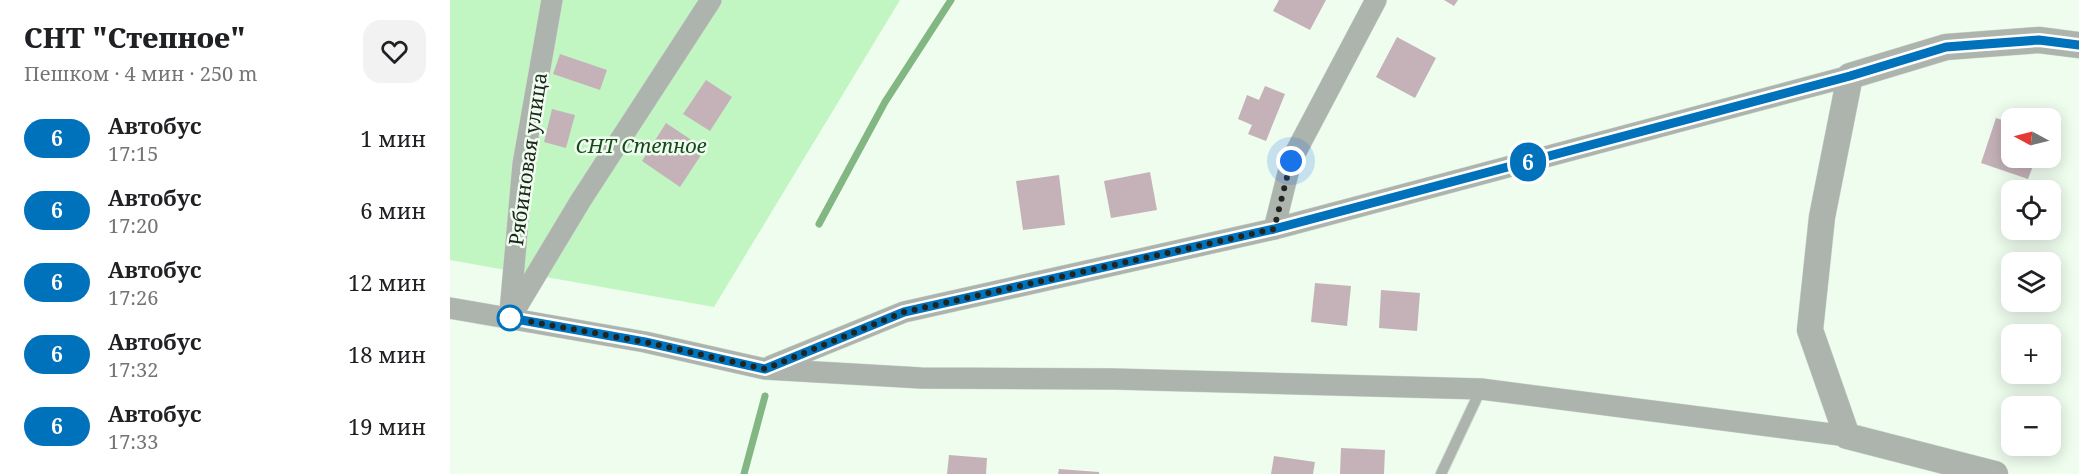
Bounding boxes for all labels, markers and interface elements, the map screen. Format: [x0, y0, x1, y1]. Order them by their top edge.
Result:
text: СНТ "Степное" [24, 18, 246, 56]
button: heart [363, 20, 426, 83]
text: Пешком · 4 мин · 250 m [24, 60, 257, 87]
street label: Рябиновая улица [502, 71, 553, 247]
north arrow [2001, 108, 2061, 168]
map controls [2001, 108, 2061, 456]
text: Автобус [108, 110, 201, 140]
text: 1 мин [360, 123, 426, 153]
text: 6 [51, 124, 63, 152]
park label: СНТ Степное [575, 132, 707, 159]
text: 17:15 [108, 140, 158, 167]
line badge: 6 [1508, 142, 1548, 182]
your location [1276, 146, 1306, 176]
text: 6 [1522, 148, 1534, 176]
button: locate [2001, 180, 2061, 240]
text: Автобус [108, 182, 201, 212]
text: 6 мин [360, 195, 426, 225]
text: 6 [51, 196, 63, 224]
text: 17:20 [108, 212, 158, 239]
button: layers [2001, 252, 2061, 312]
text: Автобус [108, 254, 201, 284]
text: 12 мин [348, 267, 426, 297]
text: 6 [51, 268, 63, 296]
text: 17:26 [108, 284, 158, 311]
unlabelled marker [497, 305, 523, 331]
button: + [2001, 324, 2061, 384]
text: Автобус [108, 326, 201, 356]
text: 18 мин [348, 339, 426, 369]
text: 6 [51, 340, 63, 368]
text: 17:32 [108, 356, 158, 383]
button: − [2001, 396, 2061, 456]
text: Автобус [108, 398, 201, 428]
text: 19 мин [348, 411, 426, 441]
text: 6 [51, 412, 63, 440]
text: 17:33 [108, 428, 158, 455]

